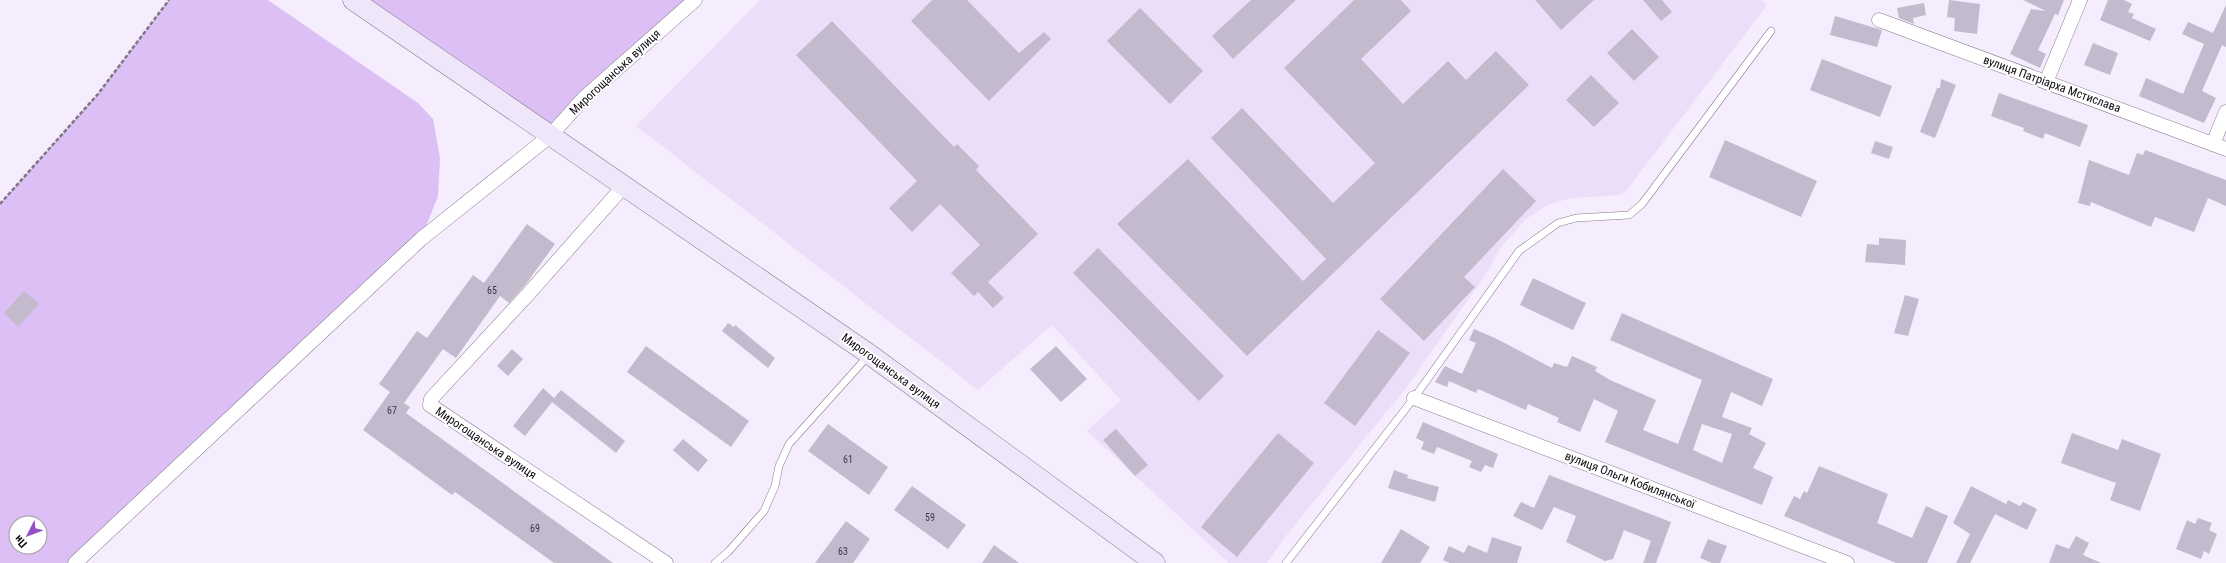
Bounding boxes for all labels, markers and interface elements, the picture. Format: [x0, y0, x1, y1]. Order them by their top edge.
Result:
street label: Мирогощанська вулиця [567, 26, 663, 118]
street label: вулиця Патріарха Мстислава [1981, 53, 2123, 115]
house number: 65 [487, 285, 497, 296]
street label: Мирогощанська вулиця [839, 330, 943, 412]
street label: Мирогощанська вулиця [433, 404, 539, 482]
house number: 67 [387, 405, 397, 416]
street label: вулиця Ольги Кобилянської [1563, 449, 1698, 512]
house number: 61 [843, 454, 853, 465]
house number: 59 [925, 512, 935, 523]
north arrow [8, 515, 48, 555]
house number: 69 [530, 523, 540, 534]
text: Пн [12, 532, 30, 550]
house number: 63 [838, 546, 848, 557]

